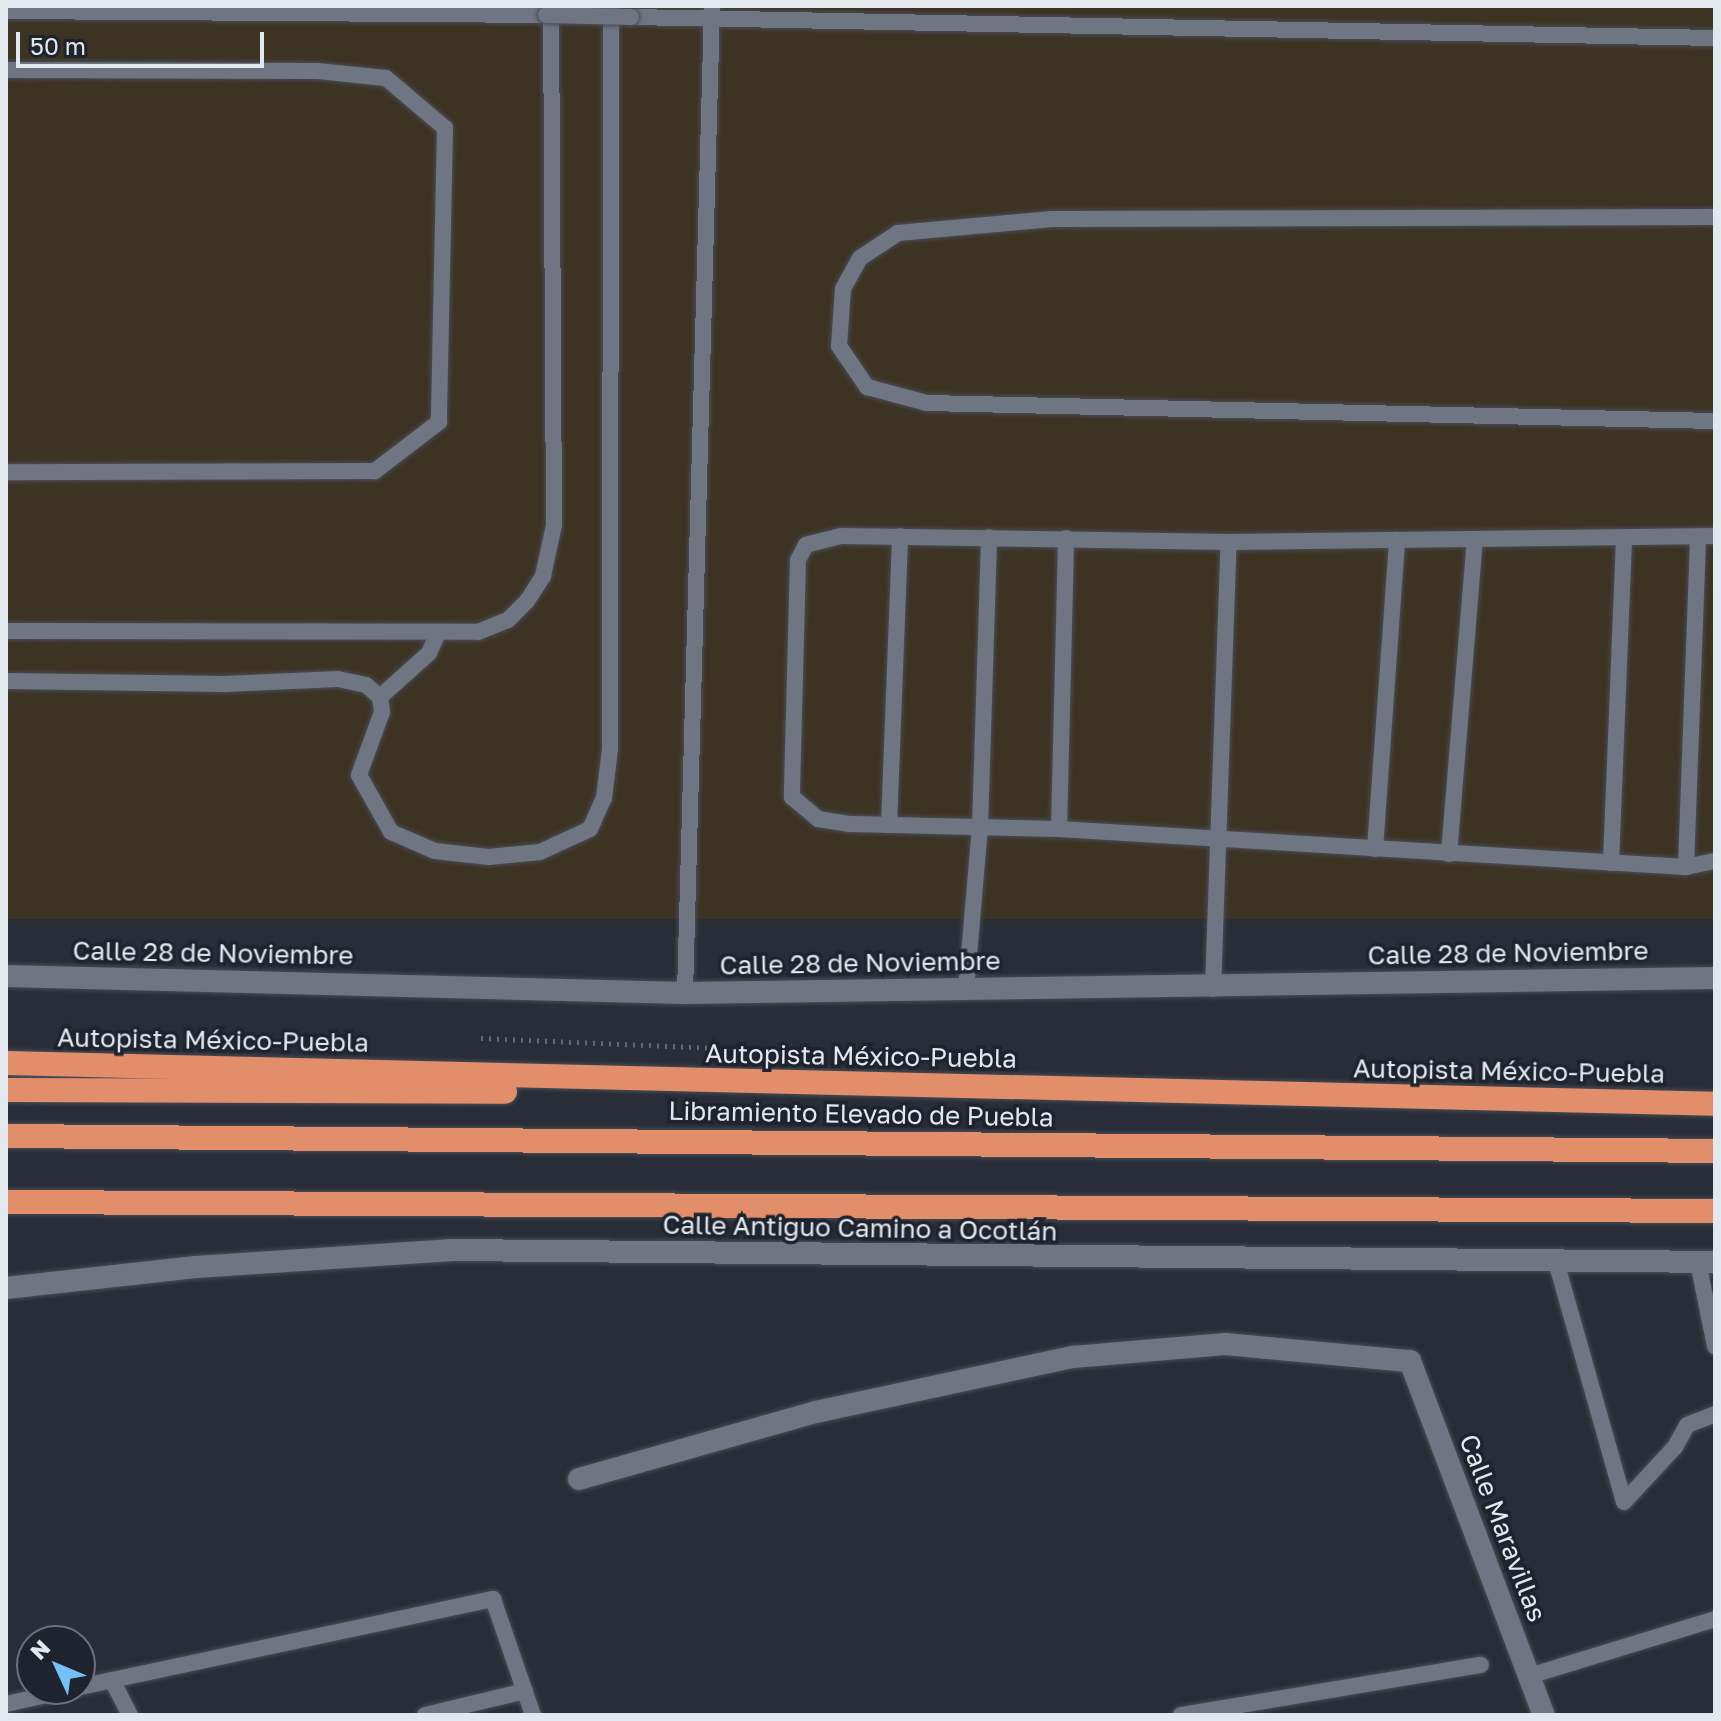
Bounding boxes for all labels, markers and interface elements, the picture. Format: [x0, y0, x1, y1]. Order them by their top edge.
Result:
scale bar [20, 16, 268, 66]
text: 50 m [30, 31, 86, 60]
street label: Calle 28 de Noviembre [72, 935, 354, 971]
street label: Calle 28 de Noviembre [1367, 935, 1649, 971]
street label: Calle 28 de Noviembre [719, 945, 1001, 981]
street label: Autopista México-Puebla [57, 1022, 369, 1058]
street label: Autopista México-Puebla [705, 1038, 1017, 1074]
street label: Autopista México-Puebla [1353, 1053, 1665, 1089]
street label: Libramiento Elevado de Puebla [668, 1095, 1054, 1133]
street label: Calle Antiguo Camino a Ocotlán [662, 1209, 1058, 1247]
street label: Calle Maravillas [1453, 1430, 1553, 1626]
north arrow [16, 1625, 96, 1705]
text: N [24, 1634, 55, 1665]

